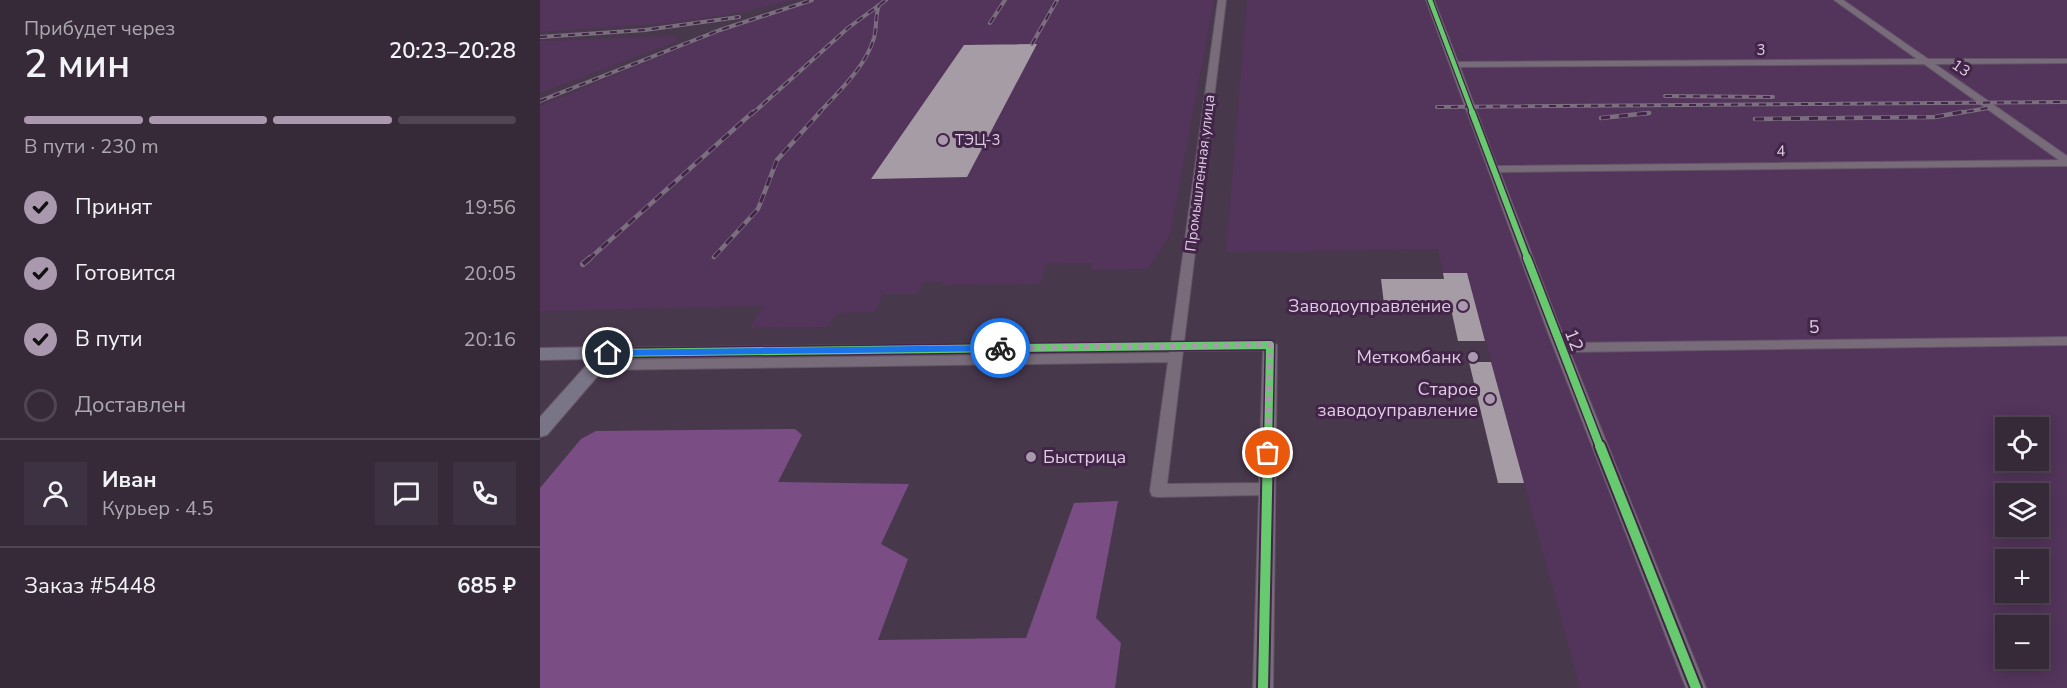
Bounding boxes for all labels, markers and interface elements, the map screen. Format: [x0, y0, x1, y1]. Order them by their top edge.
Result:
text: Прибудет через [24, 15, 175, 42]
text: 20:23–20:28 [389, 36, 516, 66]
text: 2 мин [24, 38, 130, 91]
street label: 3 [1756, 40, 1766, 60]
street label: 13 [1948, 55, 1974, 81]
street label: Промышленная улица [1180, 93, 1220, 253]
place label: ТЭЦ-3 [955, 130, 1001, 150]
text: В пути · 230 m [24, 133, 159, 160]
marker: ТЭЦ-3 [936, 133, 950, 147]
street label: 4 [1776, 141, 1786, 161]
icon: check [24, 191, 57, 224]
text: Принят [75, 192, 152, 222]
text: 19:56 [463, 194, 516, 221]
icon: check [24, 257, 57, 290]
text: Готовится [75, 258, 176, 288]
text: 20:05 [463, 260, 516, 287]
place label: Заводоуправление [1288, 294, 1451, 318]
marker: Заводоуправление [1456, 299, 1470, 313]
street label: 5 [1808, 315, 1820, 339]
courier [970, 318, 1030, 378]
icon: check [24, 323, 57, 356]
text: В пути [75, 324, 143, 354]
text: 20:16 [463, 326, 516, 353]
street label: 12 [1559, 326, 1589, 354]
pin [582, 327, 633, 378]
icon: bike [984, 332, 1017, 365]
icon: home [591, 336, 624, 369]
place label: Меткомбанк [1356, 345, 1462, 369]
marker: Меткомбанк [1466, 350, 1480, 364]
place label: Старое заводоуправление [1318, 377, 1478, 422]
text: Доставлен [75, 390, 186, 420]
marker: Старое заводоуправление [1483, 392, 1497, 406]
map controls [1995, 417, 2049, 669]
button: locate [1995, 417, 2049, 471]
pin [1242, 427, 1293, 478]
icon: bag [1251, 436, 1284, 469]
place label: Быстрица [1043, 445, 1126, 469]
marker: Быстрица [1024, 450, 1038, 464]
button: person [24, 462, 87, 525]
button: chat [375, 462, 438, 525]
button: phone [453, 462, 516, 525]
text: Иван [102, 465, 157, 495]
button: layers [1995, 483, 2049, 537]
text: Курьер · 4.5 [102, 495, 214, 522]
button: + [1995, 549, 2049, 603]
text: Заказ #5448 [24, 571, 156, 601]
text: 685 ₽ [457, 571, 516, 601]
button: − [1995, 615, 2049, 669]

